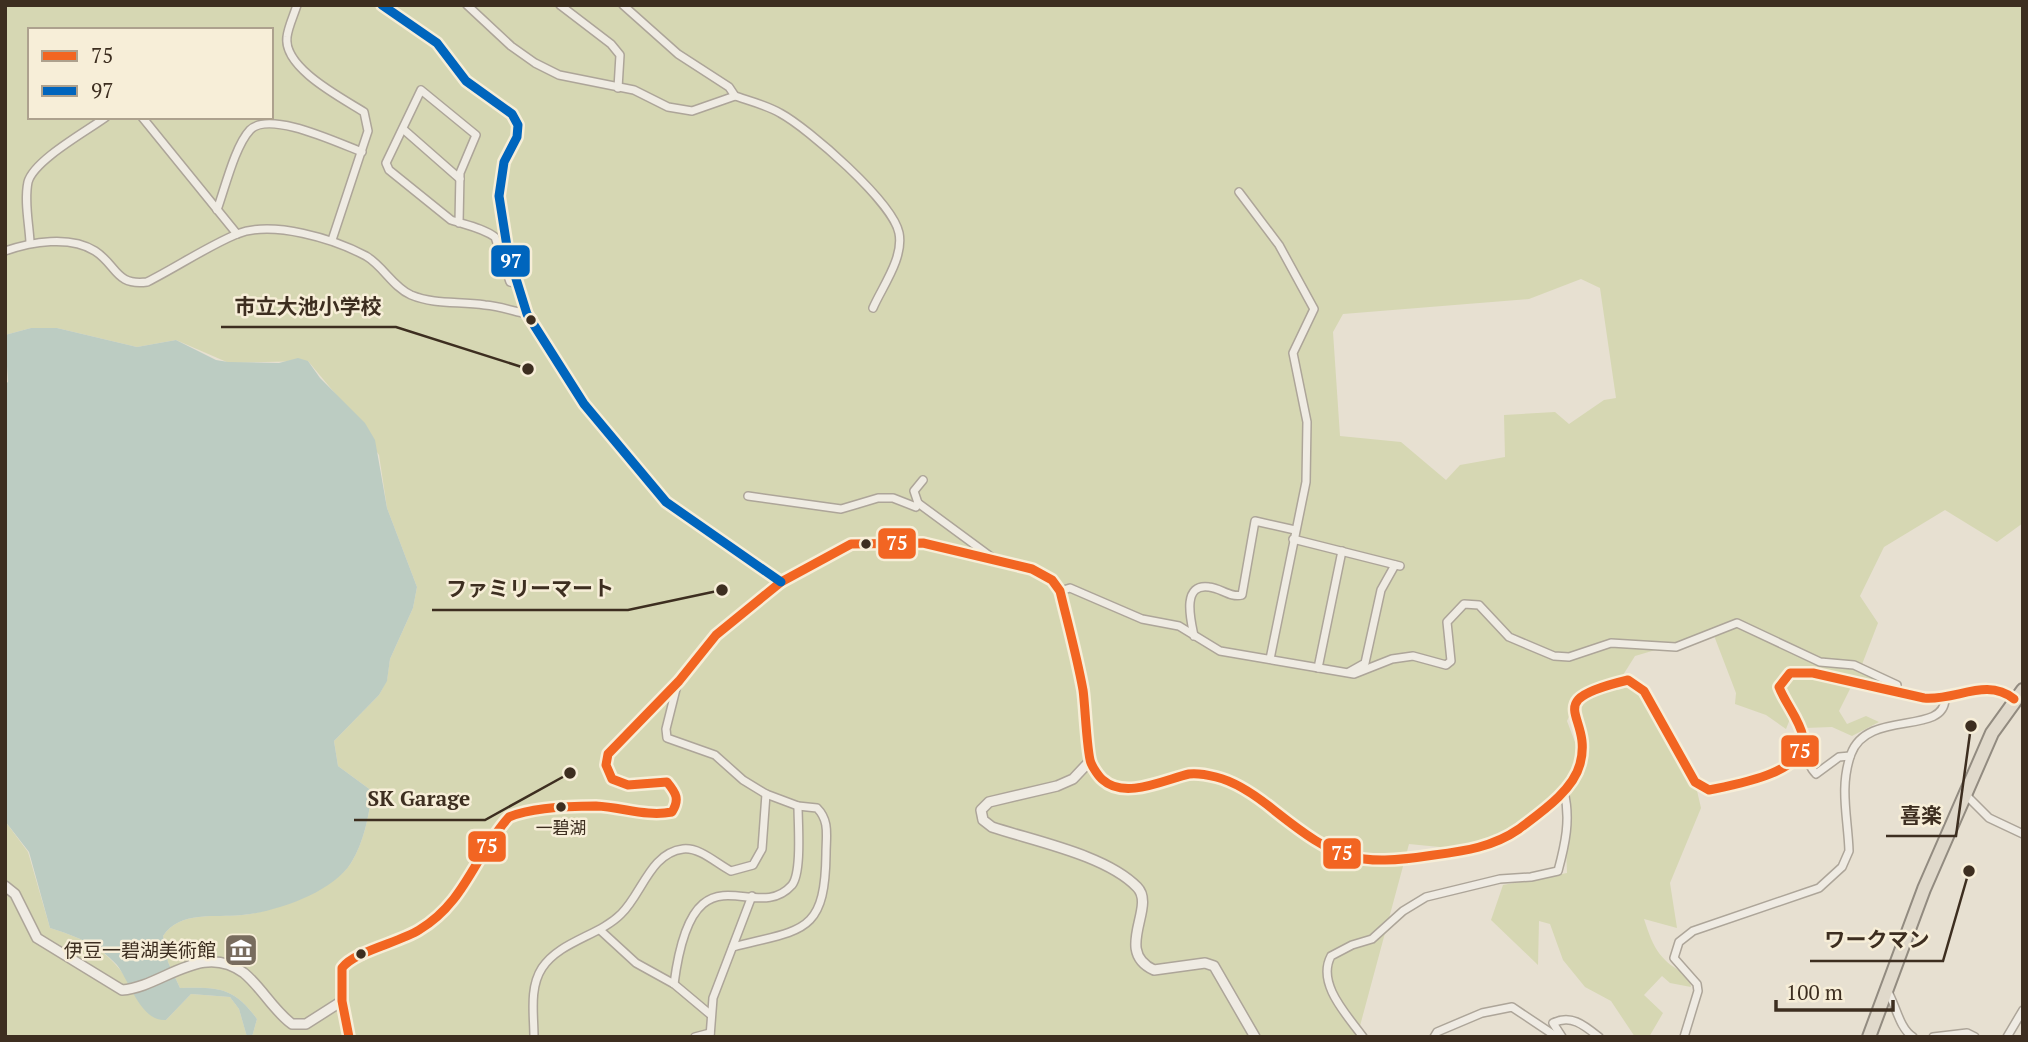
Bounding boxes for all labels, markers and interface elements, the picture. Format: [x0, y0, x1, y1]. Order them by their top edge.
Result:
legend [28, 28, 273, 119]
text: 75 [91, 41, 113, 69]
text: 97 [91, 76, 113, 104]
line badge: 97 [490, 244, 531, 278]
text: 97 [500, 248, 522, 273]
callout: 市立大池小学校 [221, 285, 396, 327]
text: 市立大池小学校 [235, 292, 382, 320]
unlabelled marker [524, 313, 538, 327]
line badge: 75 [877, 527, 917, 560]
text: 75 [886, 530, 908, 555]
unlabelled marker [859, 537, 873, 551]
callout: ファミリーマート [432, 568, 628, 610]
text: ファミリーマート [446, 574, 614, 602]
line badge: 75 [1780, 734, 1820, 768]
text: 75 [1789, 738, 1811, 763]
callout: SK Garage [354, 778, 485, 820]
text: SK Garage [368, 784, 470, 812]
callout: 喜楽 [1886, 794, 1956, 836]
marker: 一碧湖 [554, 800, 568, 814]
text: 喜楽 [1900, 801, 1942, 829]
place label: 一碧湖 [536, 816, 587, 839]
line badge: 75 [467, 830, 507, 863]
text: 75 [476, 833, 498, 858]
line badge: 75 [1322, 837, 1362, 870]
text: 75 [1331, 840, 1353, 865]
callout: ワークマン [1810, 919, 1943, 961]
text: ワークマン [1825, 925, 1930, 953]
museum icon: 伊豆一碧湖美術館 [222, 931, 260, 969]
place label: 伊豆一碧湖美術館 [64, 937, 216, 962]
unlabelled marker [354, 947, 368, 961]
scale bar [1776, 968, 1893, 1012]
text: 100 m [1786, 978, 1843, 1006]

